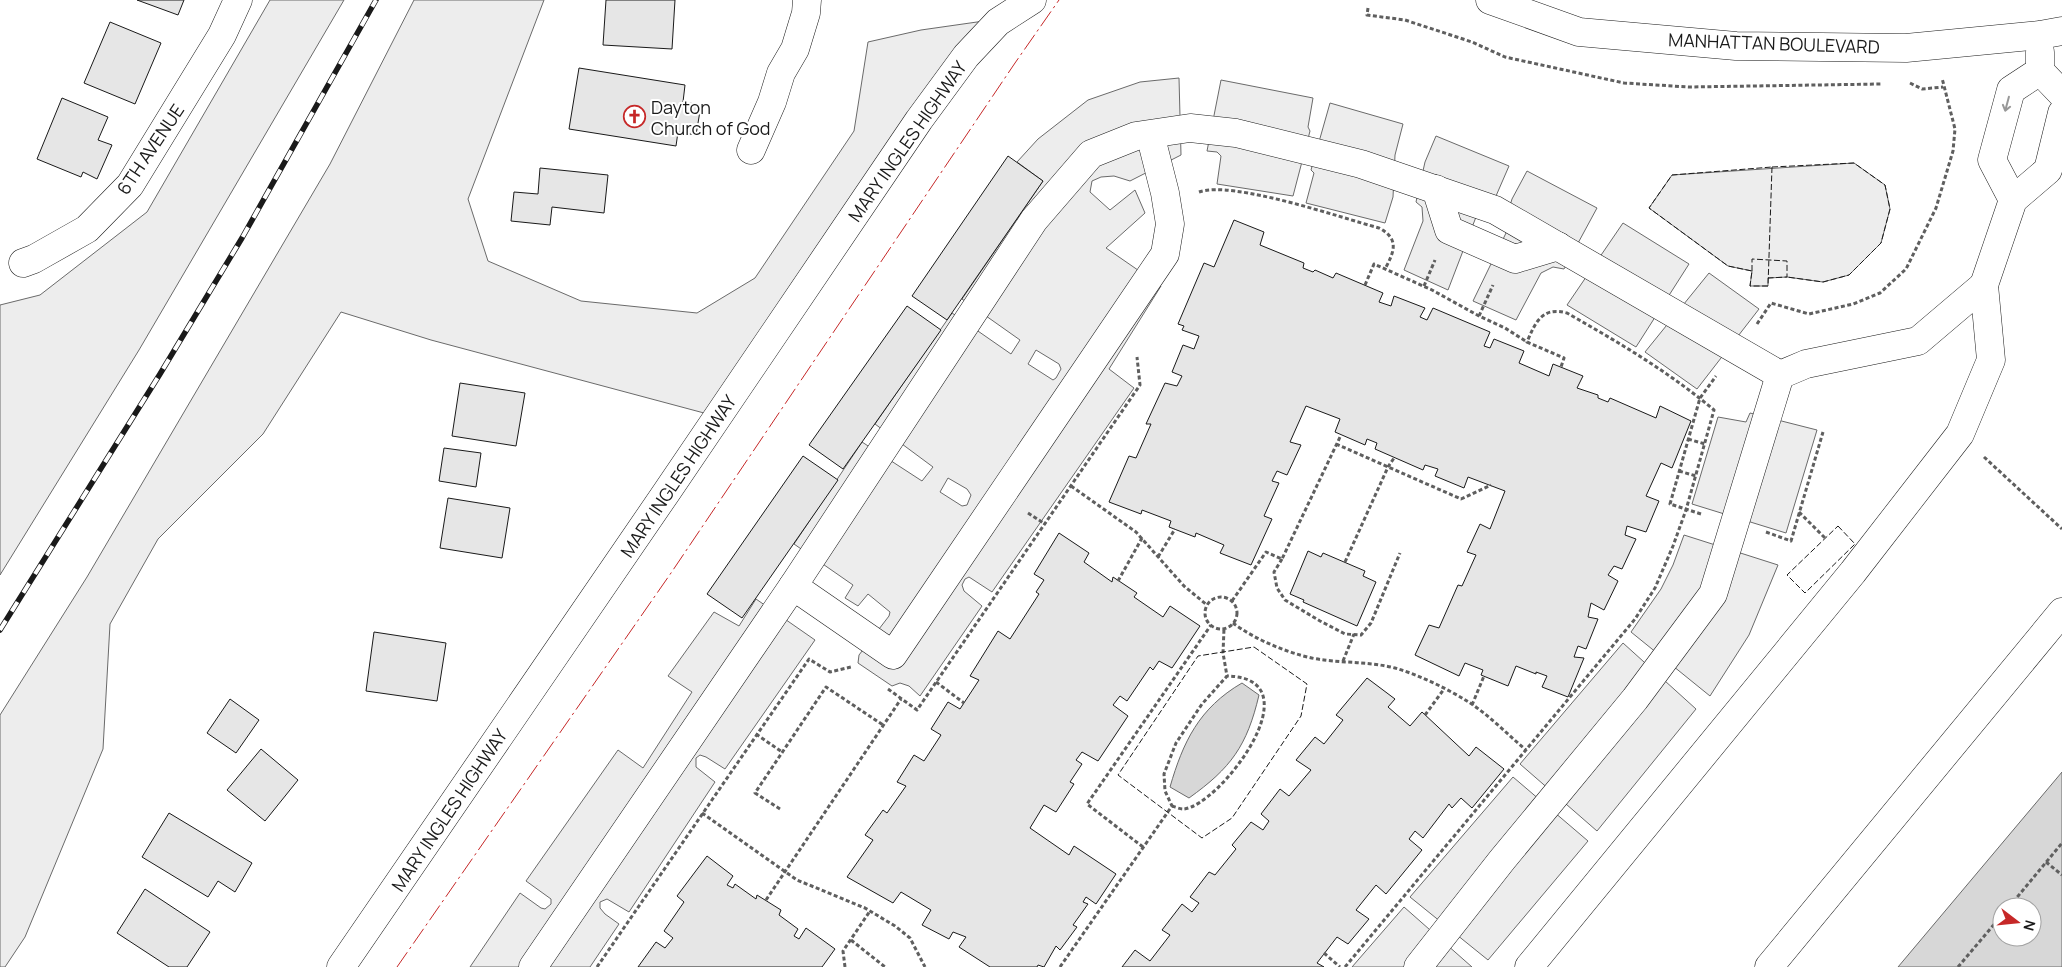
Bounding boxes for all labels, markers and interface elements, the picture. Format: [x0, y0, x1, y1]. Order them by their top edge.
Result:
street label: MANHATTAN BOULEVARD [1668, 27, 1880, 59]
street label: MARY INGLES HIGHWAY [842, 55, 972, 226]
place label: Dayton Church of God [651, 95, 770, 140]
one-way arrow [2002, 95, 2011, 111]
street label: 6TH AVENUE [111, 99, 189, 199]
church icon: Dayton Church of God [623, 105, 647, 129]
street label: MARY INGLES HIGHWAY [615, 389, 742, 562]
street label: MARY INGLES HIGHWAY [386, 723, 513, 896]
north arrow [1992, 897, 2042, 947]
text: N [2019, 918, 2040, 933]

